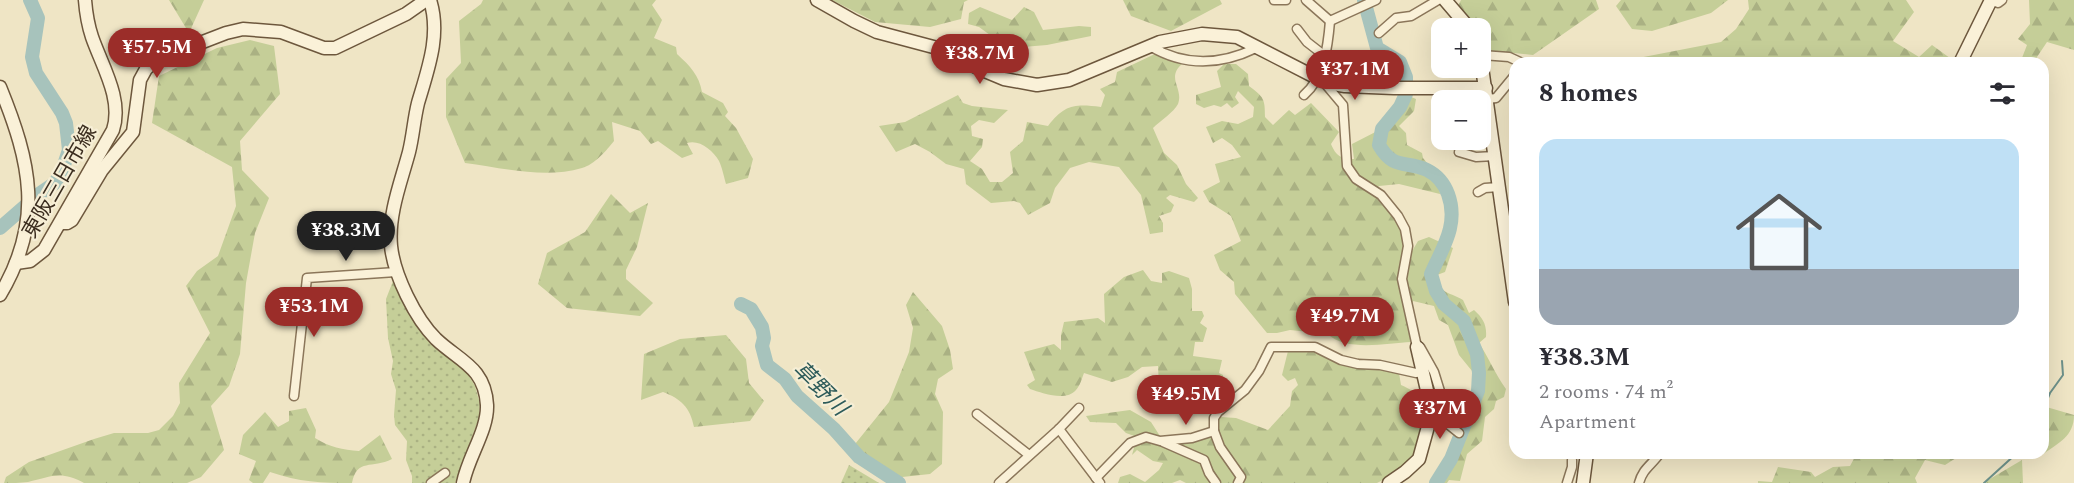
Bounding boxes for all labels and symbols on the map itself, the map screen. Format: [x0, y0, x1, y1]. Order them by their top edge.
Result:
pin: ¥57.5M [108, 28, 206, 79]
pin: ¥38.7M [931, 34, 1029, 85]
pin: ¥37.1M [1306, 50, 1404, 101]
street label: 東阪三日市線 [15, 119, 105, 245]
pin: ¥38.3M [297, 211, 395, 262]
pin: ¥53.1M [265, 287, 363, 338]
pin: ¥49.7M [1296, 297, 1394, 348]
water label: 草野川 [785, 354, 856, 425]
pin: ¥49.5M [1137, 375, 1235, 426]
pin: ¥37M [1404, 389, 1476, 440]

